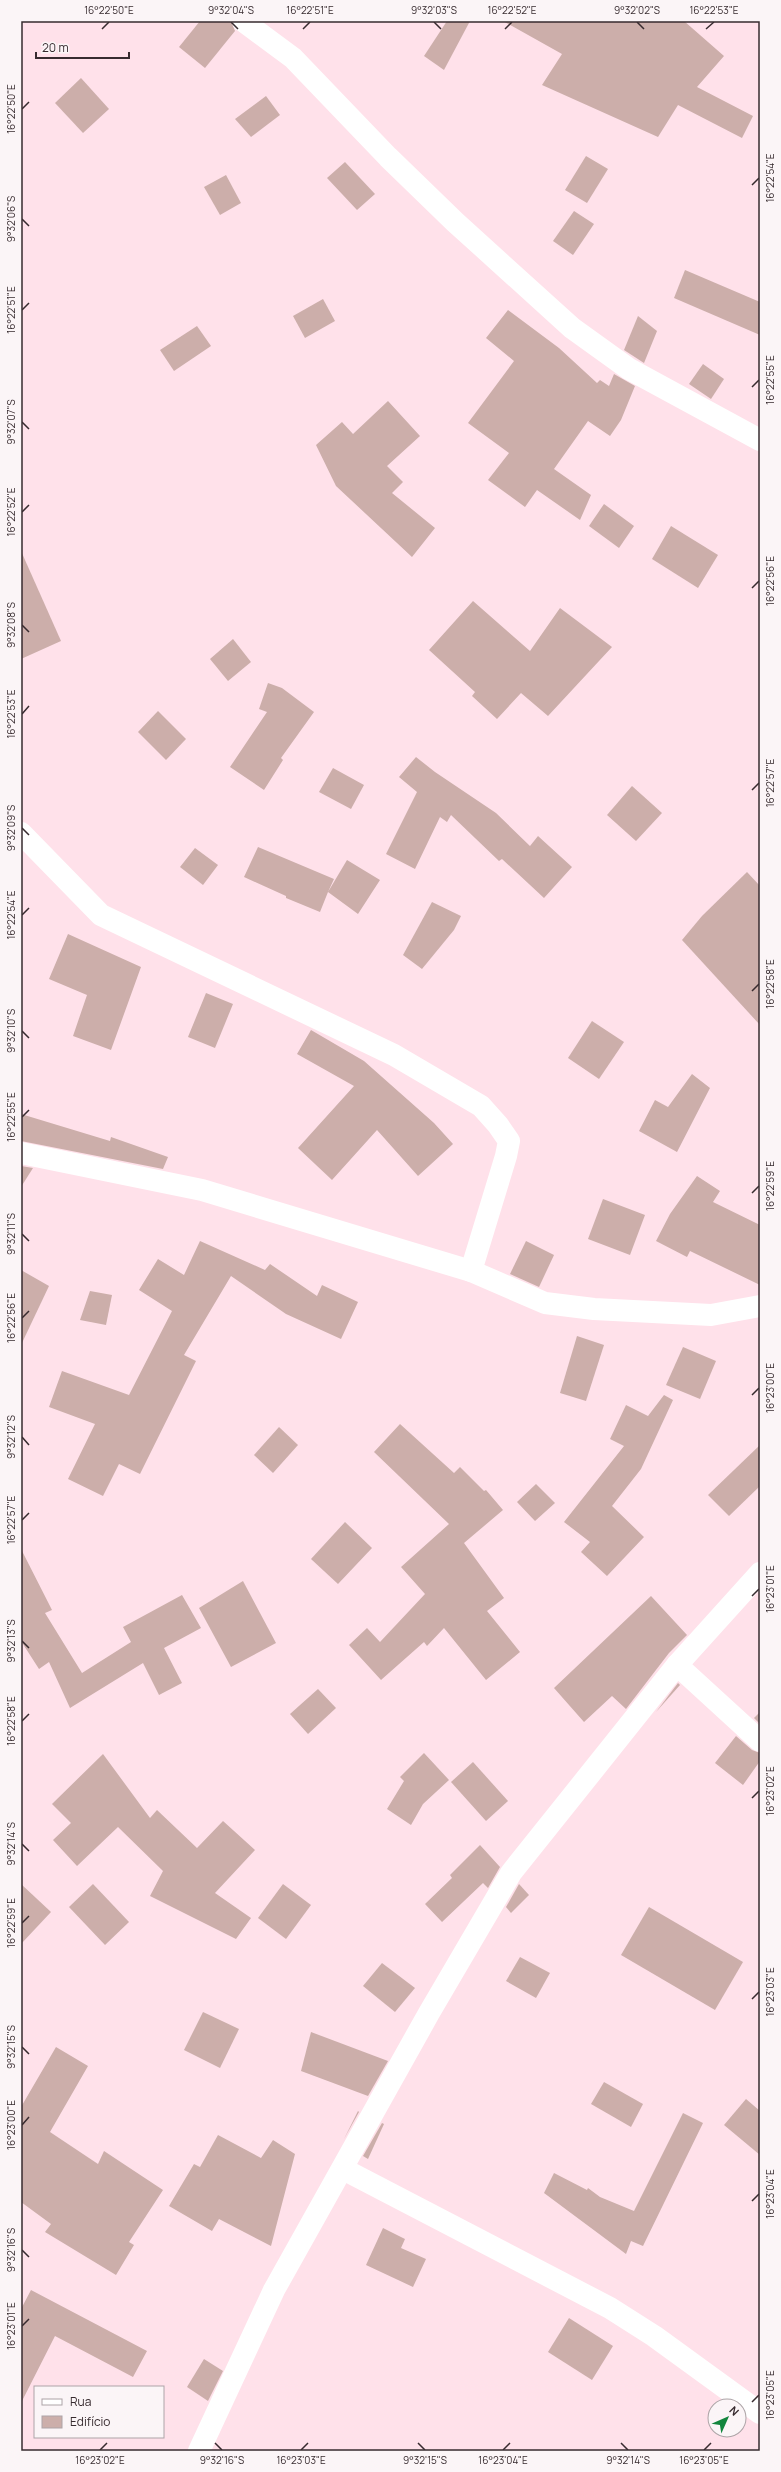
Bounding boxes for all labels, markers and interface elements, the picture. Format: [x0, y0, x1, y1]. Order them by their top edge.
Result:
text: 16°22'50"E [84, 3, 134, 17]
text: 9°32'04"S [208, 3, 254, 17]
text: 16°22'51"E [286, 3, 334, 17]
text: 9°32'03"S [411, 3, 457, 17]
text: 16°22'52"E [488, 3, 537, 17]
text: 9°32'02"S [614, 3, 660, 17]
text: 16°22'53"E [689, 3, 739, 17]
scale bar [36, 34, 129, 60]
text: 20 m [42, 39, 69, 56]
text: 16°22'50"E [4, 84, 18, 134]
text: 16°22'54"E [763, 153, 777, 203]
text: 9°32'06"S [4, 196, 18, 242]
text: 16°22'51"E [4, 286, 18, 334]
text: 16°22'55"E [763, 355, 777, 405]
text: 9°32'07"S [4, 399, 18, 445]
text: 16°22'52"E [4, 487, 18, 536]
text: 16°22'56"E [763, 556, 777, 606]
text: 9°32'08"S [4, 602, 18, 648]
text: 16°22'53"E [4, 689, 18, 739]
text: 16°22'57"E [763, 758, 777, 807]
text: 9°32'09"S [4, 805, 18, 851]
text: 16°22'54"E [4, 890, 18, 940]
text: 16°22'58"E [763, 959, 777, 1009]
text: 9°32'10"S [4, 1009, 18, 1053]
text: 16°22'55"E [4, 1092, 18, 1142]
text: 16°22'59"E [763, 1161, 777, 1211]
text: 9°32'11"S [4, 1213, 18, 1255]
text: 16°22'56"E [4, 1293, 18, 1343]
text: 16°23'00"E [763, 1363, 777, 1413]
text: 9°32'12"S [4, 1415, 18, 1459]
text: 16°22'57"E [4, 1495, 18, 1544]
text: 16°23'01"E [763, 1565, 777, 1613]
text: 9°32'13"S [4, 1619, 18, 1663]
text: 16°22'58"E [4, 1696, 18, 1746]
text: 16°23'02"E [763, 1766, 777, 1816]
text: 9°32'14"S [4, 1822, 18, 1866]
text: 16°22'59"E [4, 1898, 18, 1948]
text: 16°23'03"E [763, 1967, 777, 2017]
text: 9°32'15"S [4, 2025, 18, 2069]
text: 16°23'00"E [4, 2100, 18, 2150]
text: 16°23'04"E [763, 2169, 777, 2219]
text: 9°32'16"S [4, 2228, 18, 2272]
text: 16°23'01"E [4, 2302, 18, 2350]
text: 16°23'05"E [763, 2370, 777, 2420]
legend [34, 2386, 164, 2438]
text: Rua [70, 2393, 91, 2410]
north arrow [707, 2398, 747, 2438]
text: N [726, 2402, 743, 2419]
text: Edifício [70, 2413, 110, 2430]
text: 16°23'02"E [75, 2453, 125, 2467]
text: 9°32'16"S [200, 2453, 244, 2467]
text: 16°23'03"E [276, 2453, 326, 2467]
text: 9°32'15"S [403, 2453, 447, 2467]
text: 16°23'04"E [478, 2453, 528, 2467]
text: 9°32'14"S [606, 2453, 650, 2467]
text: 16°23'05"E [679, 2453, 729, 2467]

